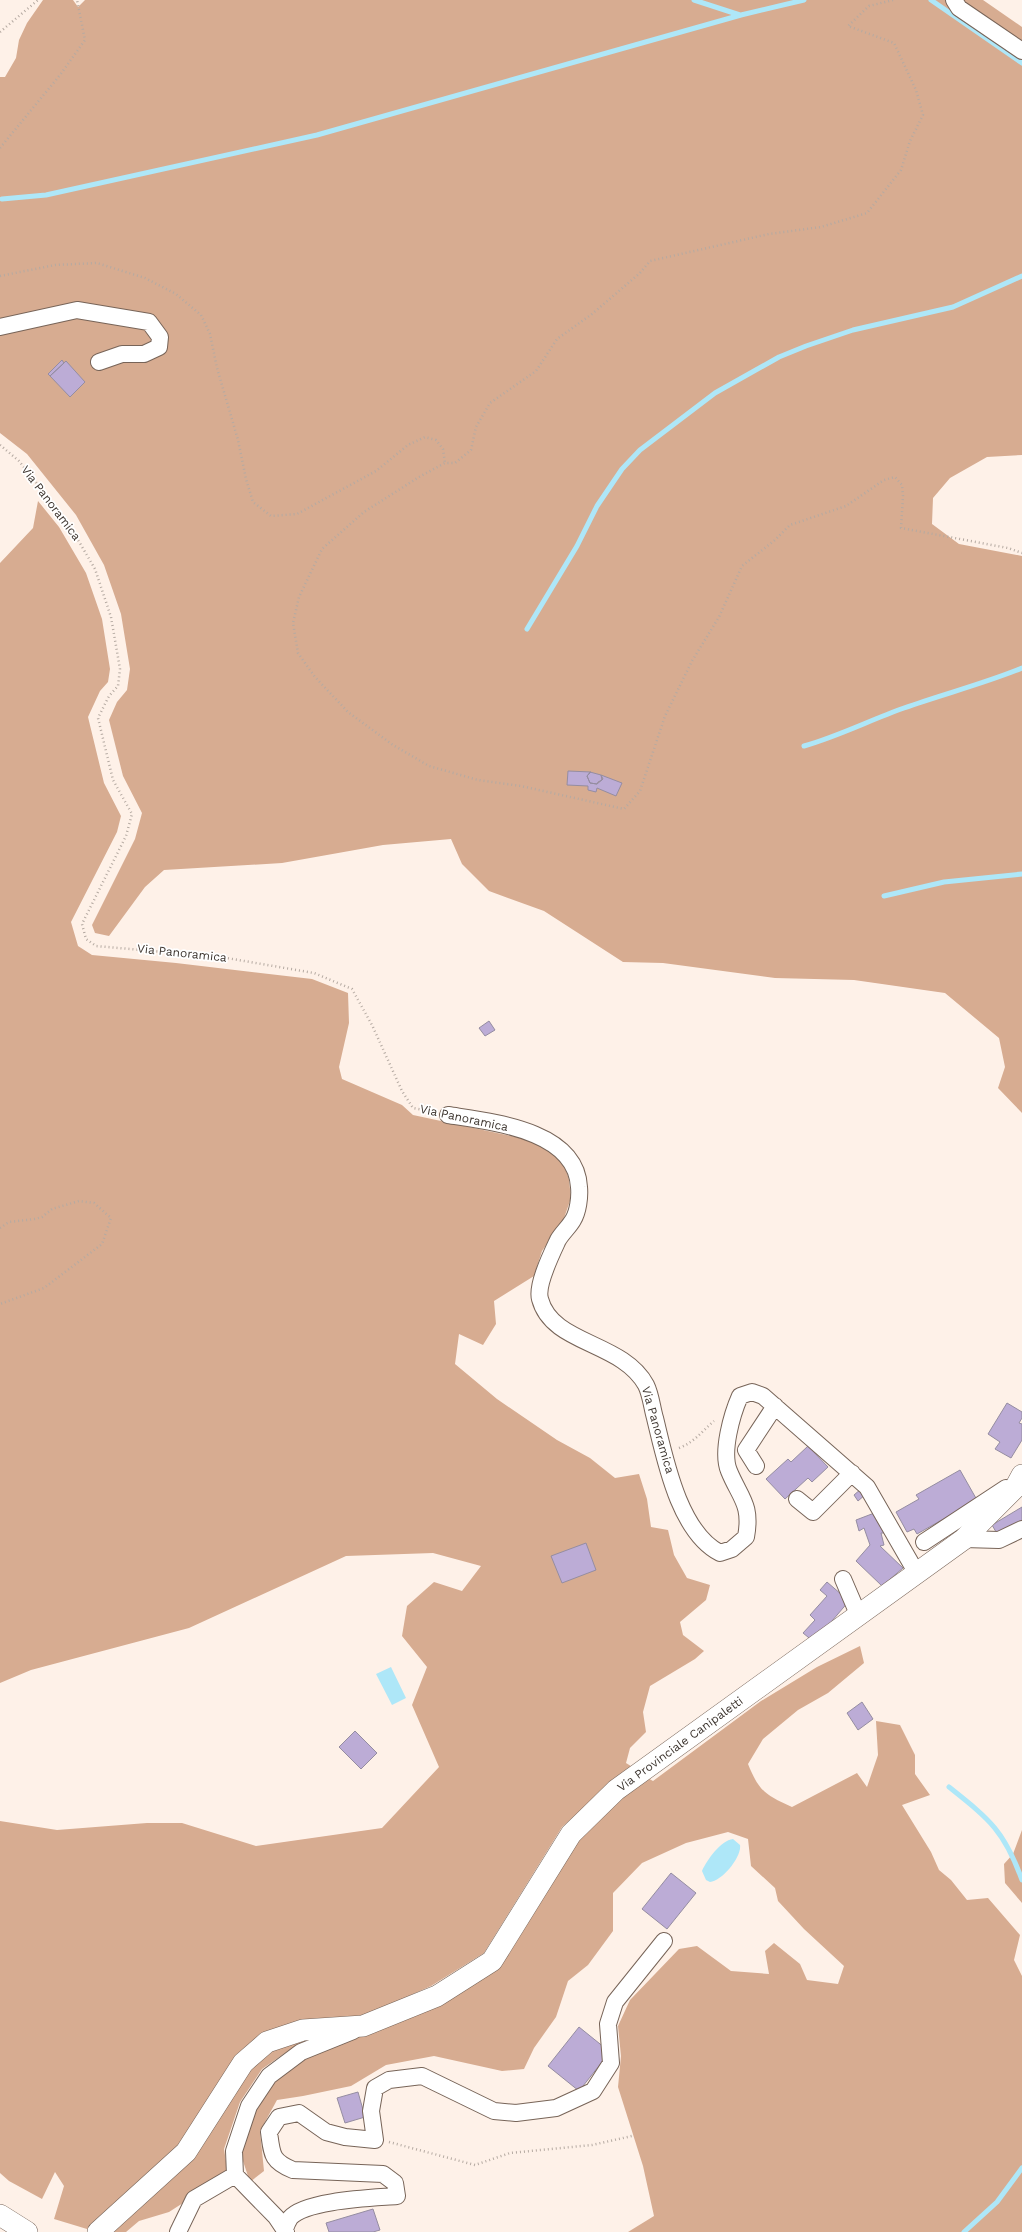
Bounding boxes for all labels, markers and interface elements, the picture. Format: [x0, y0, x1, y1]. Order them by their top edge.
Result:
street label: Via Panoramica [18, 463, 84, 543]
street label: Via Panoramica [137, 941, 228, 965]
street label: Via Panoramica [419, 1102, 510, 1134]
street label: Via Panoramica [639, 1385, 677, 1475]
street label: Via Provinciale Canipaletti [614, 1694, 746, 1794]

